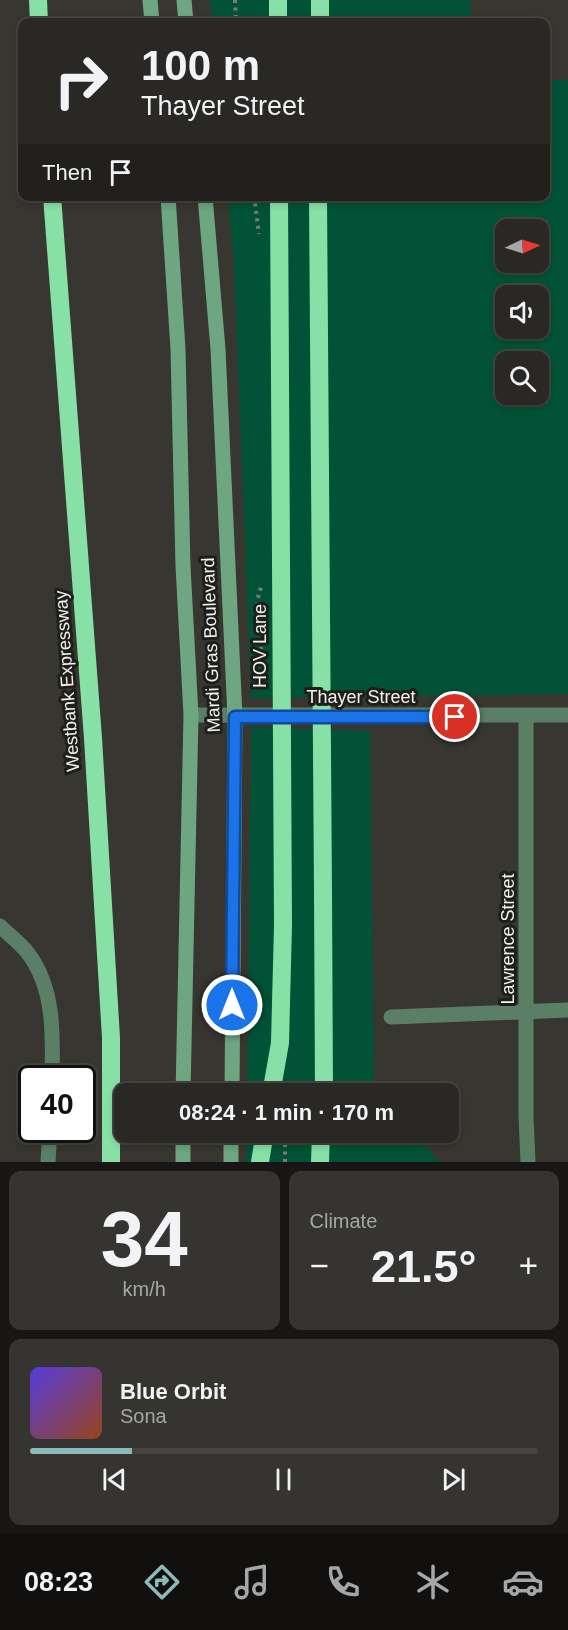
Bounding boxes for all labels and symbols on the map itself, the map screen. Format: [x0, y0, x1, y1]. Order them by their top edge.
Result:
north arrow [495, 219, 549, 273]
street label: Mardi Gras Boulevard [198, 557, 224, 733]
street label: Westbank Expressway [51, 590, 83, 772]
street label: HOV Lane [250, 604, 270, 688]
street label: Thayer Street [306, 687, 416, 707]
pin [429, 691, 480, 742]
street label: Lawrence Street [498, 873, 518, 1005]
position arrow [200, 973, 264, 1037]
speed limit sign: 40 [18, 1065, 96, 1143]

